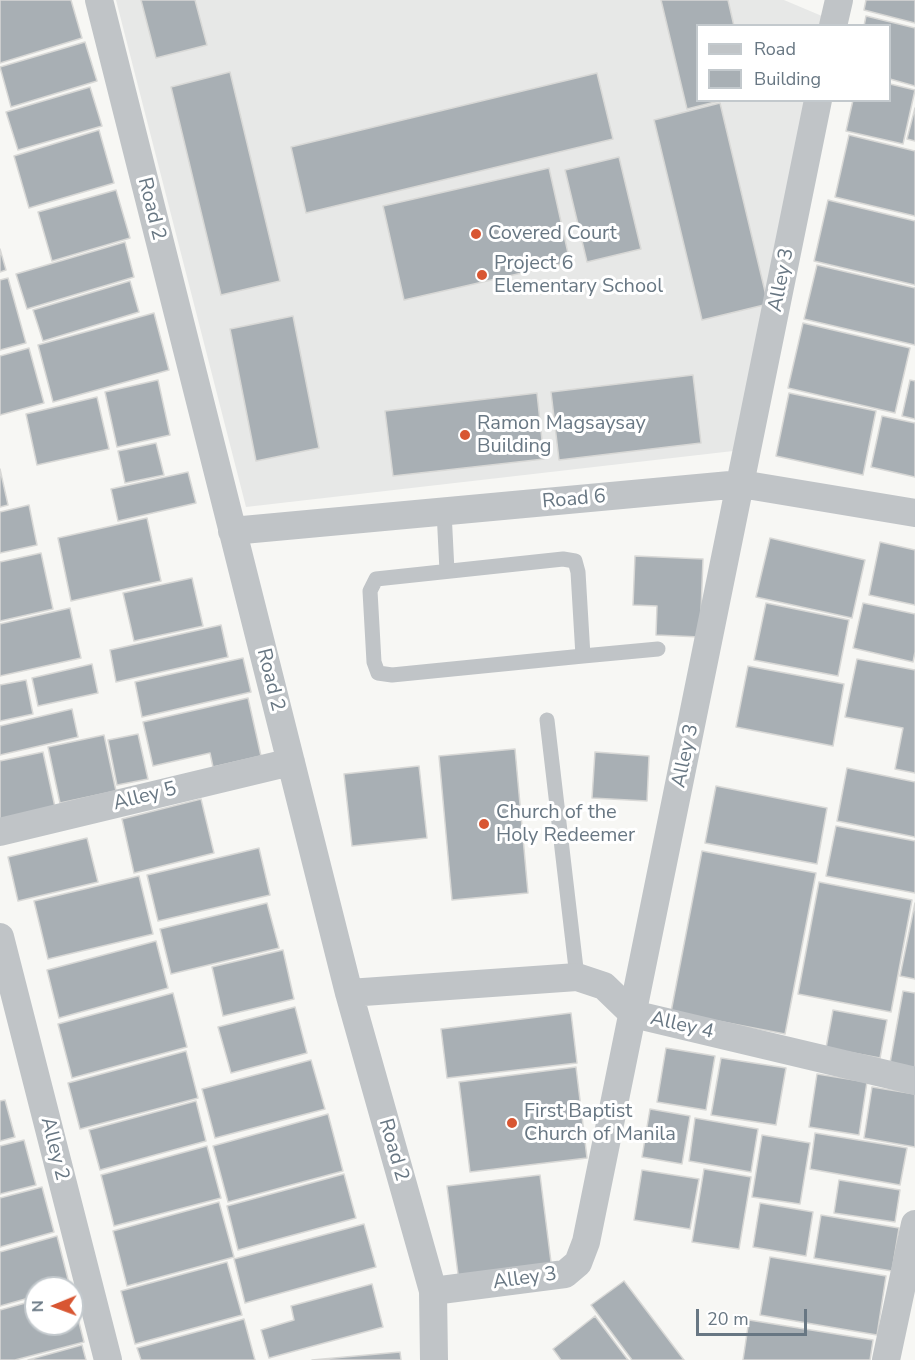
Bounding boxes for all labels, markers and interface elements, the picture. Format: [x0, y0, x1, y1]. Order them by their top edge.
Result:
legend [696, 24, 891, 102]
text: Road [754, 37, 796, 61]
text: Building [754, 67, 821, 91]
street label: Road 2 [132, 175, 170, 243]
place label: Covered Court [488, 222, 617, 246]
marker: Covered Court [469, 227, 483, 241]
street label: Alley 3 [764, 246, 800, 314]
place label: Project 6 Elementary School [494, 252, 663, 299]
marker: Project 6 Elementary School [475, 268, 489, 282]
place label: Ramon Magsaysay Building [477, 412, 646, 459]
marker: Ramon Magsaysay Building [458, 428, 472, 442]
street label: Road 6 [541, 485, 607, 515]
street label: Road 2 [251, 646, 289, 714]
street label: Alley 3 [668, 722, 704, 790]
street label: Alley 5 [111, 778, 179, 816]
place label: Church of the Holy Redeemer [496, 801, 635, 848]
marker: Church of the Holy Redeemer [477, 817, 491, 831]
street label: Alley 4 [648, 1007, 716, 1045]
place label: First Baptist Church of Manila [524, 1100, 676, 1147]
street label: Alley 2 [35, 1115, 73, 1183]
street label: Road 2 [373, 1116, 413, 1184]
marker: First Baptist Church of Manila [505, 1116, 519, 1130]
street label: Alley 3 [492, 1263, 558, 1295]
north arrow [24, 1276, 84, 1336]
scale bar [699, 1297, 810, 1335]
text: N [27, 1300, 49, 1312]
text: 20 m [707, 1307, 749, 1331]

